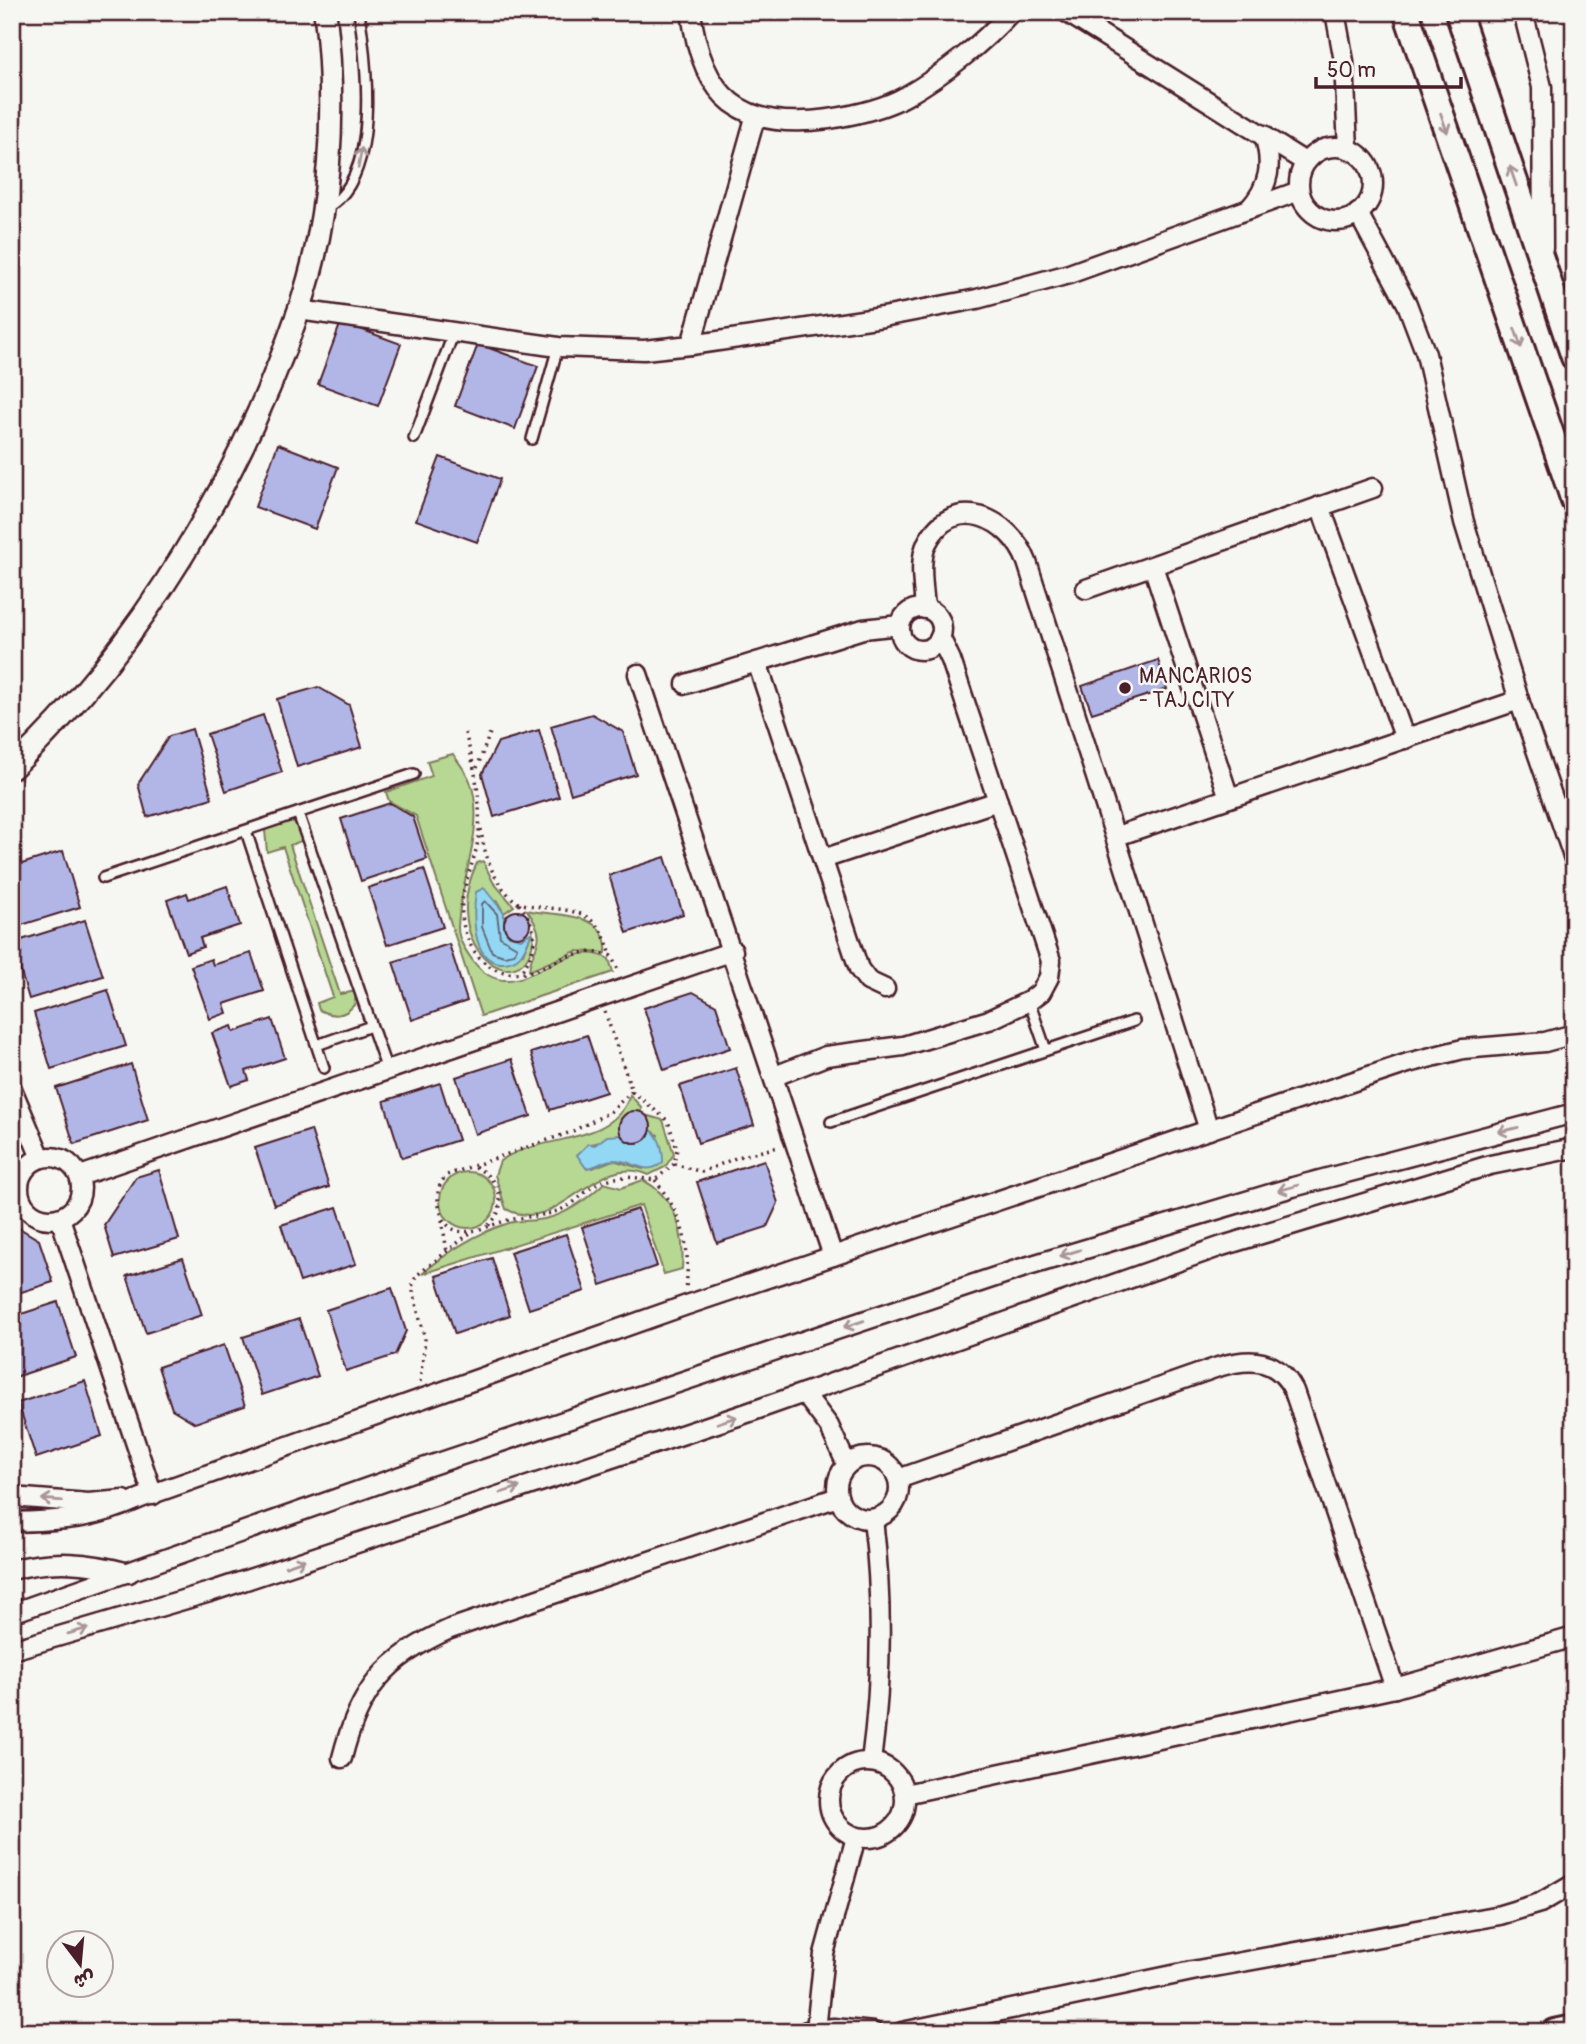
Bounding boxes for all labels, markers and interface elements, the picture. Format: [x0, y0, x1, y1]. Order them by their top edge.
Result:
scale bar [1316, 46, 1462, 90]
text: 50 m [1327, 57, 1376, 84]
one-way arrow [1439, 112, 1451, 134]
one-way arrow [354, 147, 368, 170]
one-way arrow [1506, 166, 1518, 188]
one-way arrow [1513, 327, 1525, 349]
place label: MANCARIOS - TAJ CITY [1139, 663, 1252, 714]
marker: MANCARIOS - TAJ CITY [1117, 680, 1133, 696]
one-way arrow [1497, 1124, 1520, 1137]
one-way arrow [1277, 1183, 1299, 1196]
one-way arrow [1059, 1248, 1081, 1261]
one-way arrow [843, 1319, 865, 1331]
one-way arrow [715, 1413, 737, 1425]
one-way arrow [499, 1483, 521, 1495]
one-way arrow [42, 1493, 64, 1506]
one-way arrow [283, 1556, 305, 1568]
one-way arrow [66, 1623, 88, 1636]
north arrow [46, 1928, 116, 1998]
text: ش [71, 1965, 98, 1994]

